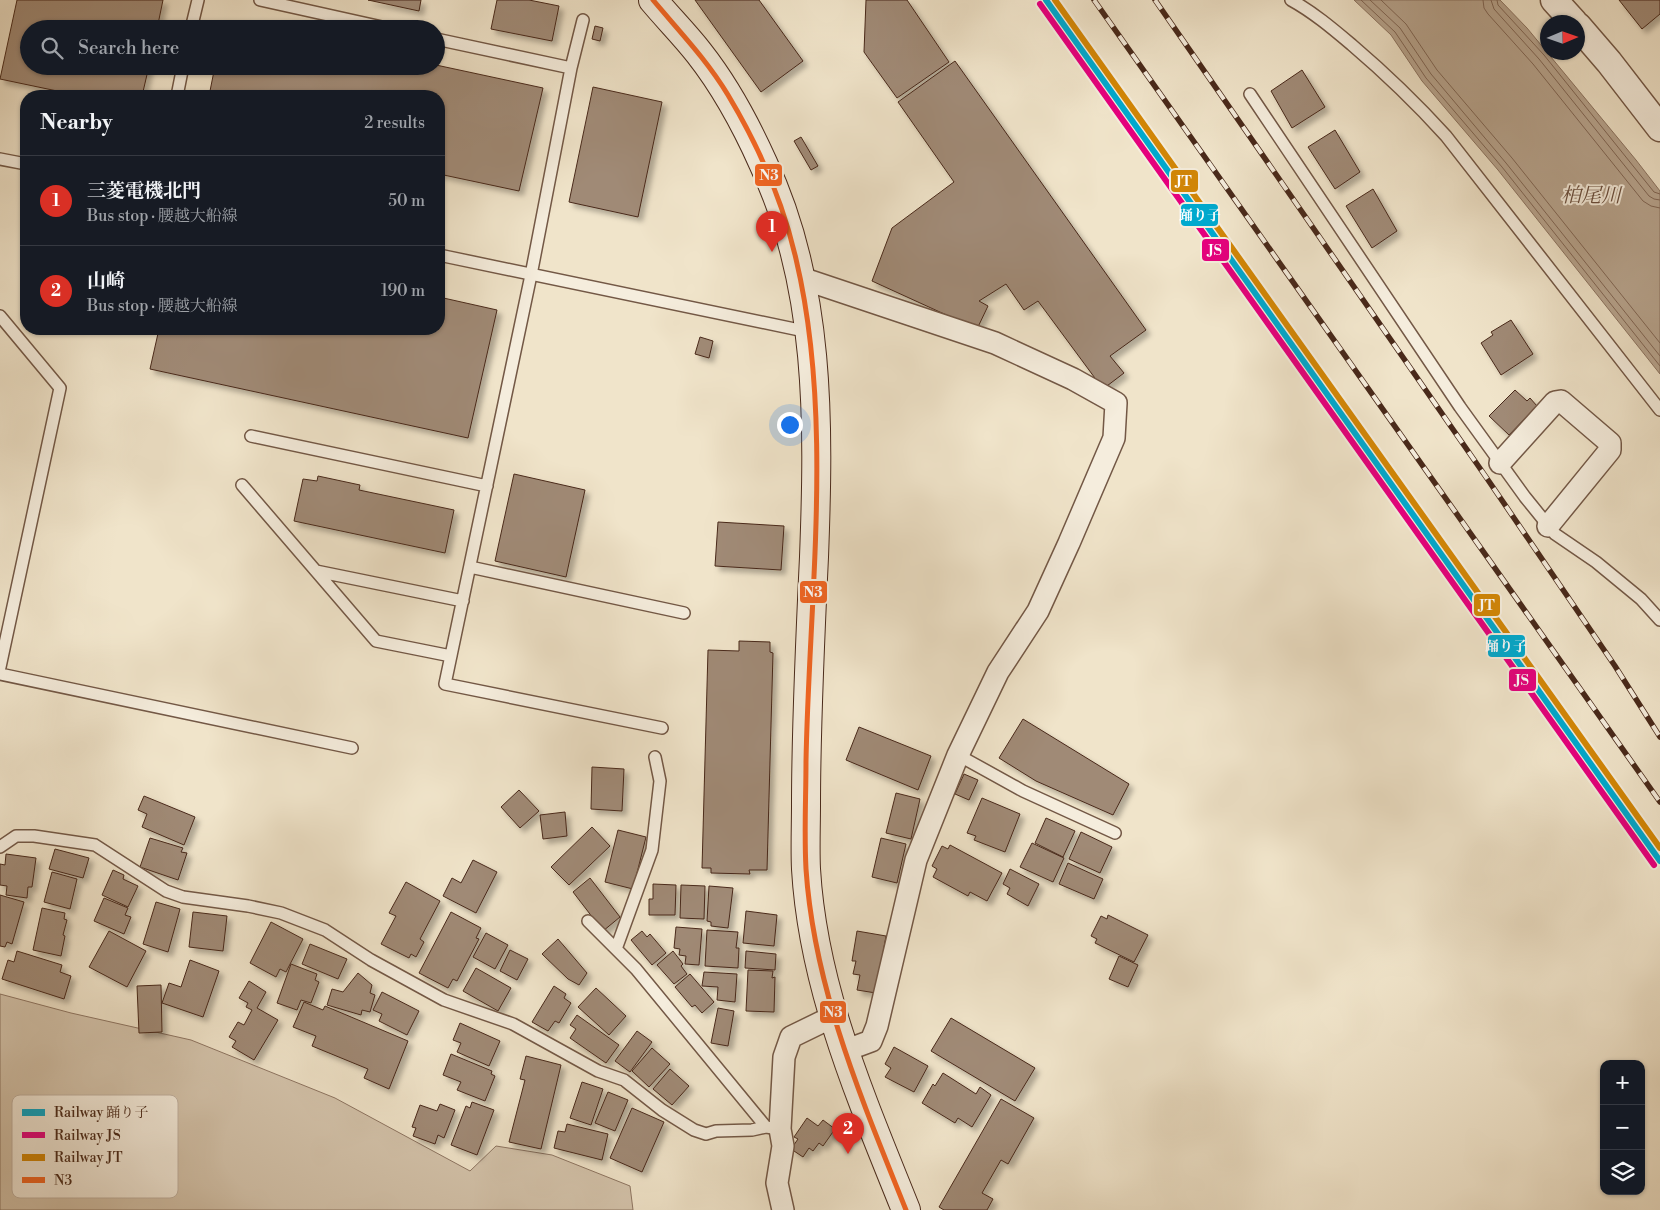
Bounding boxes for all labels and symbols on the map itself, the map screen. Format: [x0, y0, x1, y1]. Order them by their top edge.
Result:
north arrow [1540, 15, 1585, 60]
line badge: N3 [754, 163, 783, 187]
text: N3 [759, 167, 779, 185]
line badge: JT [1170, 169, 1199, 193]
text: JT [1174, 173, 1192, 191]
water label: 柏尾川 [1561, 184, 1623, 209]
line badge: 踊り子 [1180, 203, 1219, 227]
text: 踊り子 [1179, 207, 1221, 225]
pin: 1 [756, 211, 788, 252]
line badge: JS [1201, 238, 1230, 262]
text: JS [1206, 242, 1222, 260]
your location [777, 412, 803, 438]
line badge: N3 [799, 580, 828, 604]
text: N3 [803, 584, 823, 602]
line badge: JT [1473, 593, 1501, 617]
text: JT [1477, 597, 1495, 615]
line badge: 踊り子 [1487, 634, 1526, 658]
text: 踊り子 [1485, 638, 1527, 656]
line badge: JS [1508, 668, 1537, 692]
text: JS [1513, 672, 1529, 690]
line badge: N3 [819, 1000, 847, 1024]
text: N3 [823, 1004, 843, 1022]
legend [12, 1095, 178, 1198]
text: Railway 踊り子 [54, 1104, 148, 1122]
pin: 2 [832, 1113, 864, 1154]
text: Railway JS [54, 1127, 121, 1145]
text: Railway JT [54, 1149, 123, 1167]
text: N3 [54, 1172, 72, 1190]

